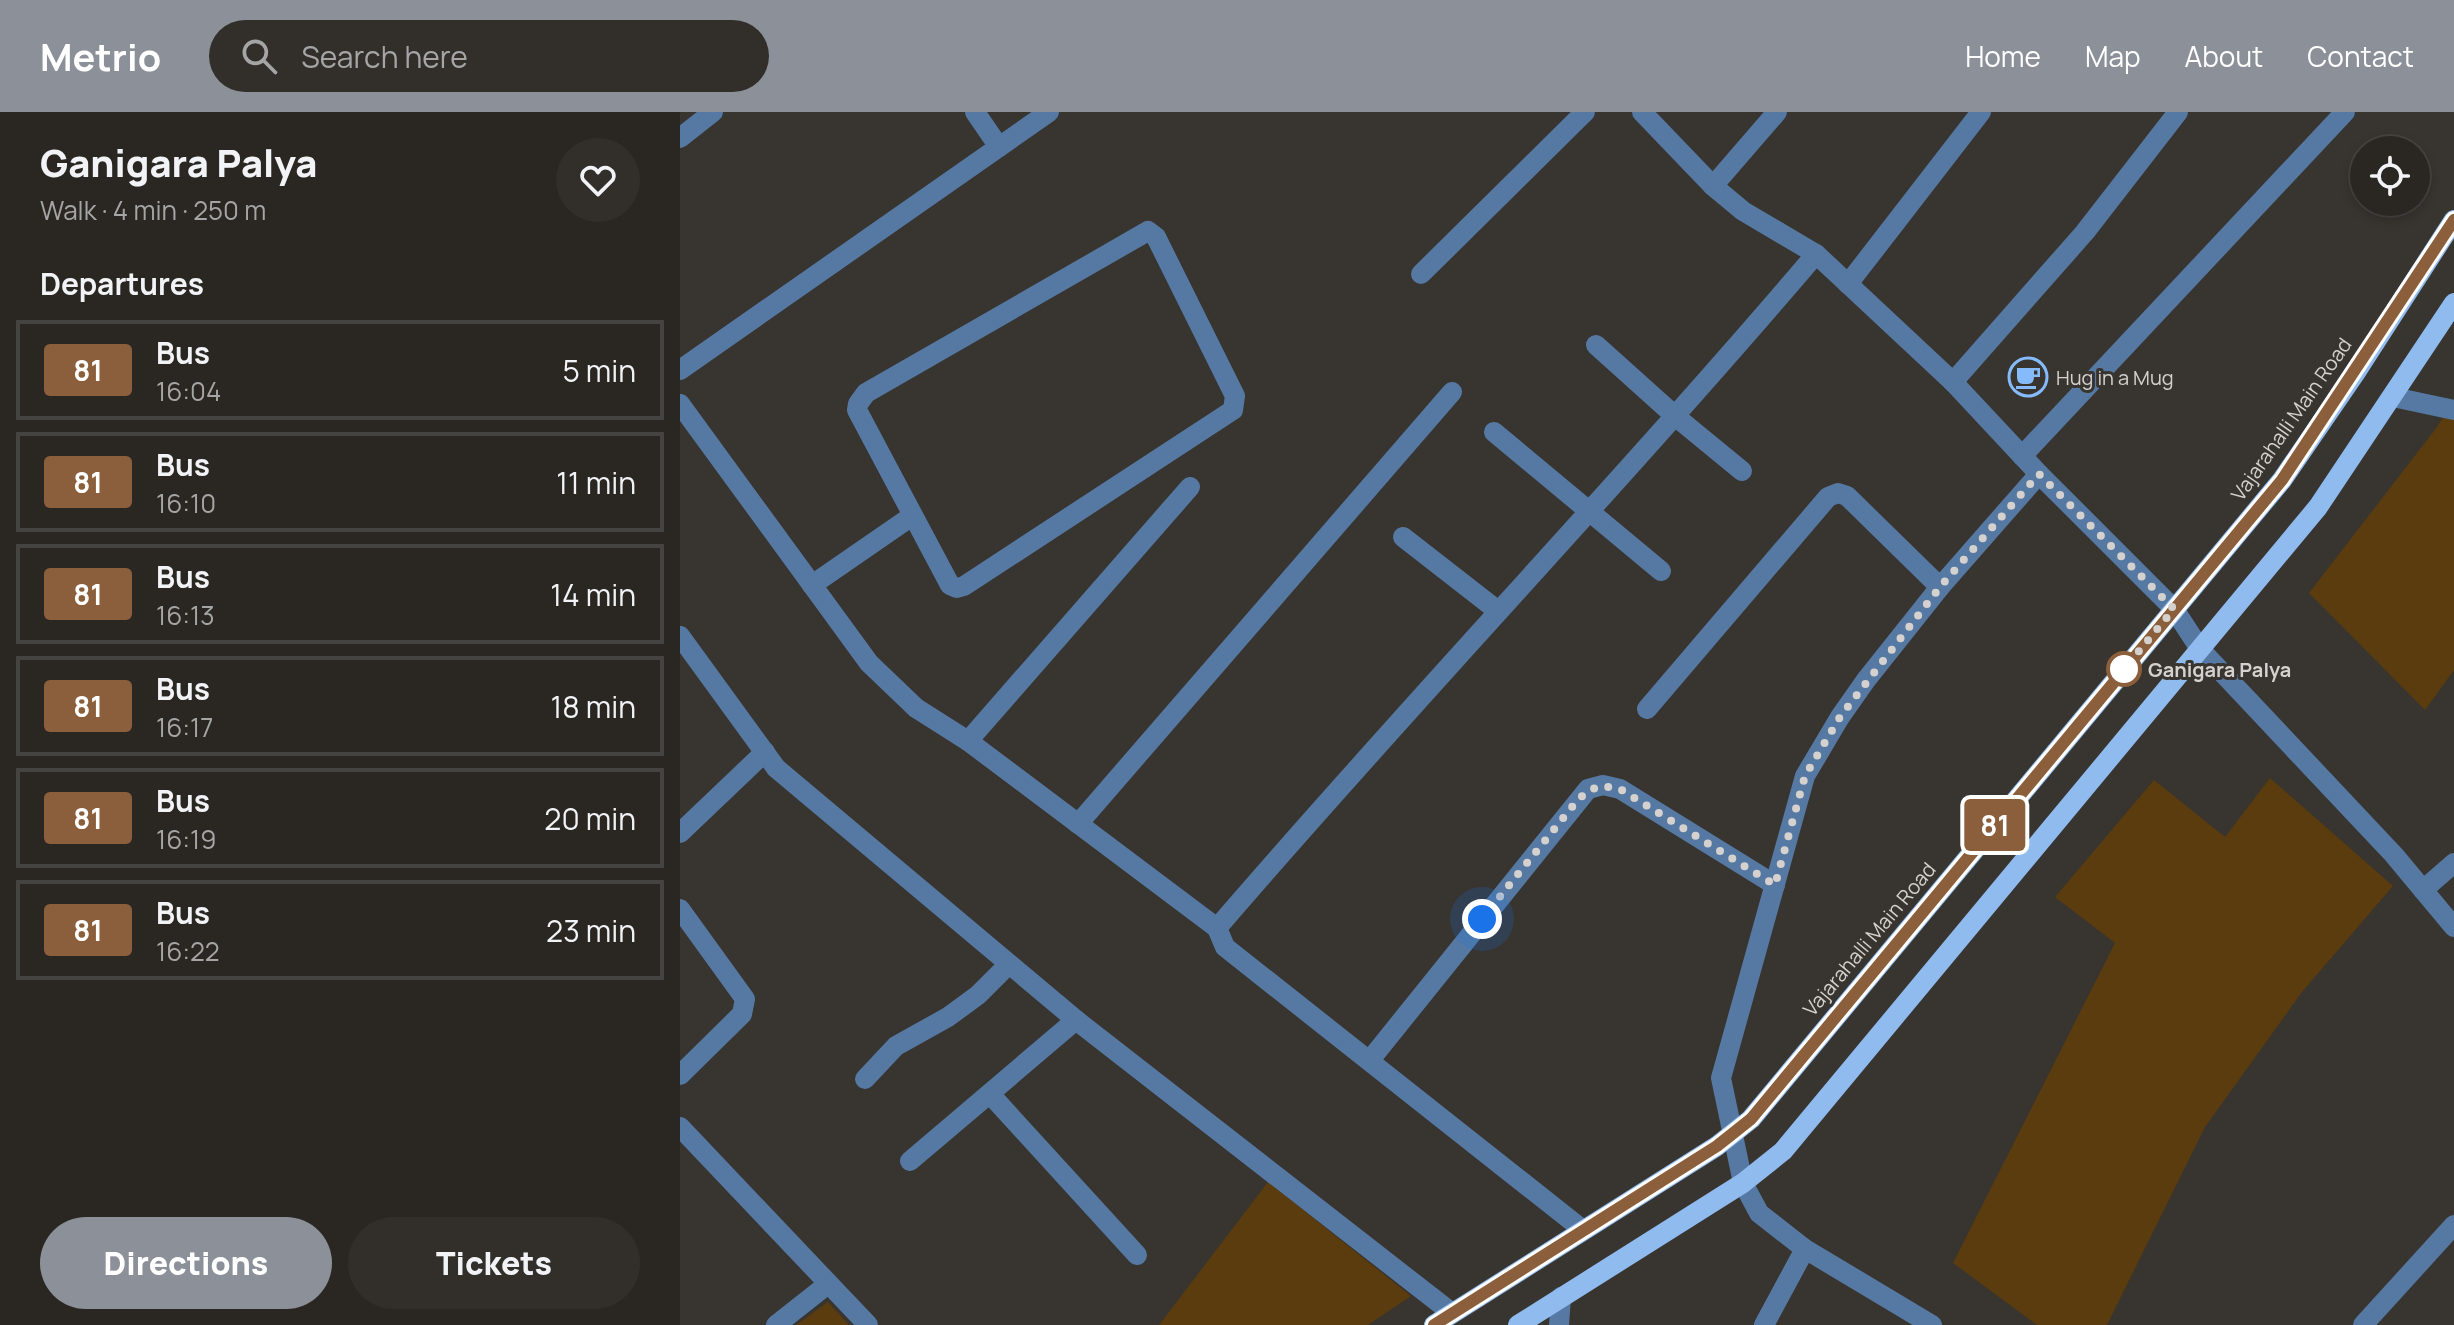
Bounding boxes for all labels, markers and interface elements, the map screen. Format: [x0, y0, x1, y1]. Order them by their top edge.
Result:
search box [209, 20, 769, 92]
text: Metrio [40, 30, 161, 82]
icon: search [237, 34, 281, 78]
text: Search here [301, 36, 468, 77]
text: Home [1965, 37, 2041, 75]
text: Map [2085, 37, 2141, 75]
text: About [2185, 37, 2263, 75]
text: Contact [2307, 37, 2414, 75]
text: Ganigara Palya [40, 136, 317, 188]
map controls [2350, 136, 2430, 216]
button: locate [2350, 136, 2430, 216]
button: heart [556, 138, 640, 222]
text: Walk · 4 min · 250 m [40, 192, 266, 228]
text: Departures [40, 263, 204, 304]
text: Bus [156, 332, 210, 373]
street label: Vajarahalli Main Road [2225, 332, 2357, 506]
text: 5 min [562, 350, 636, 391]
text: 81 [73, 351, 103, 389]
cafe icon: Hug in a Mug [2007, 356, 2049, 398]
place label: Hug in a Mug [2056, 364, 2174, 391]
text: 16:04 [156, 373, 221, 409]
text: Bus [156, 444, 210, 485]
text: 11 min [556, 462, 636, 503]
text: 81 [73, 463, 103, 501]
text: 16:10 [156, 485, 216, 521]
text: Bus [156, 556, 210, 597]
text: 14 min [550, 574, 636, 615]
text: 81 [73, 575, 103, 613]
text: 16:13 [156, 597, 215, 633]
marker: Ganigara Palya [2107, 652, 2141, 686]
place label: Ganigara Palya [2148, 656, 2291, 683]
text: Bus [156, 668, 210, 709]
text: 18 min [551, 686, 636, 727]
text: 81 [73, 687, 103, 725]
text: 16:17 [156, 709, 213, 745]
text: Bus [156, 780, 210, 821]
text: 20 min [544, 798, 636, 839]
text: 81 [73, 799, 103, 837]
line badge: 81 [1959, 799, 2031, 851]
text: 81 [1980, 806, 2010, 844]
text: 16:19 [156, 821, 216, 857]
street label: Vajarahalli Main Road [1797, 856, 1941, 1022]
text: Bus [156, 892, 210, 933]
your location [1462, 899, 1502, 939]
text: 23 min [546, 910, 636, 951]
text: 81 [73, 911, 103, 949]
text: 16:22 [156, 933, 220, 969]
button: Directions [40, 1217, 332, 1309]
button: Tickets [348, 1217, 640, 1309]

